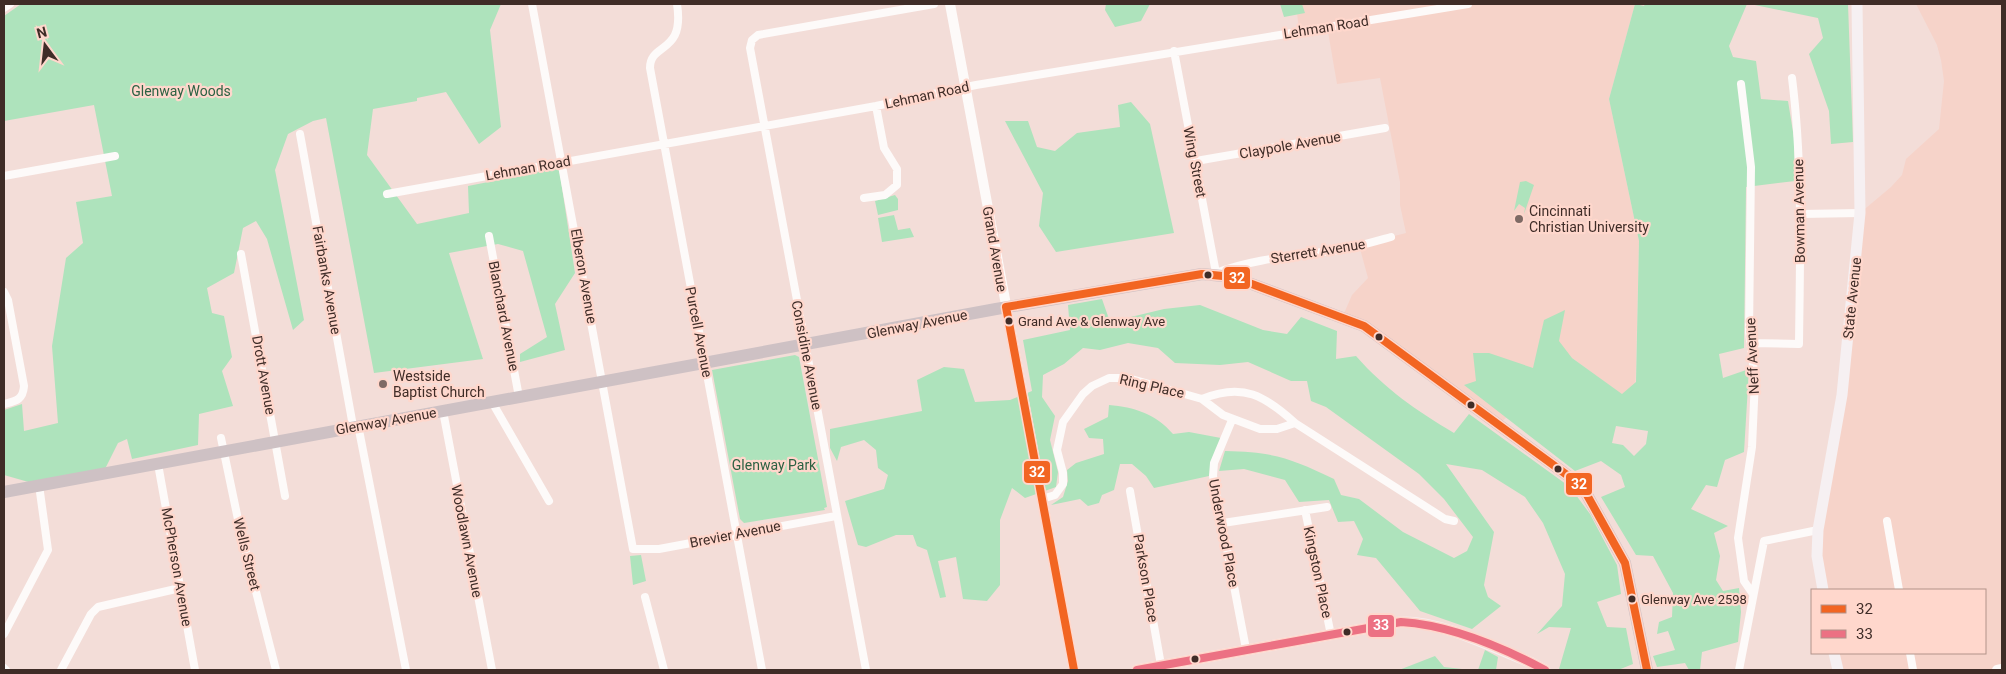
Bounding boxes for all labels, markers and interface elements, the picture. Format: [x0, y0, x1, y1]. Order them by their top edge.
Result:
street label: Lehman Road [1282, 12, 1370, 42]
north arrow [20, 20, 70, 70]
text: N [35, 23, 48, 41]
street label: Lehman Road [883, 78, 971, 112]
park label: Glenway Woods [131, 83, 231, 99]
street label: Wing Street [1180, 125, 1210, 199]
street label: Claypole Avenue [1238, 128, 1342, 162]
street label: Lehman Road [484, 153, 572, 183]
street label: Bowman Avenue [1790, 159, 1808, 263]
place label: Cincinnati Christian University [1529, 203, 1649, 235]
street label: Grand Avenue [980, 205, 1010, 293]
marker: Cincinnati Christian University [1513, 213, 1525, 225]
street label: Fairbanks Avenue [310, 224, 344, 336]
street label: Elberon Avenue [568, 227, 600, 325]
street label: Sterrett Avenue [1270, 236, 1366, 266]
street label: State Avenue [1840, 257, 1864, 339]
street label: Blanchard Avenue [485, 260, 523, 372]
line badge: 32 [1223, 266, 1251, 290]
unlabelled marker [1203, 270, 1213, 280]
text: 32 [1229, 270, 1245, 286]
street label: Purcell Avenue [682, 285, 716, 379]
street label: Considine Avenue [789, 299, 825, 411]
street label: Glenway Avenue [865, 306, 969, 342]
place label: Grand Ave & Glenway Ave [1018, 314, 1165, 329]
marker: Grand Ave & Glenway Ave [1004, 316, 1014, 326]
street label: Neff Avenue [1742, 317, 1762, 395]
unlabelled marker [1374, 332, 1384, 342]
street label: Drott Avenue [249, 334, 279, 416]
place label: Westside Baptist Church [393, 368, 485, 400]
street label: Ring Place [1118, 371, 1186, 401]
marker: Westside Baptist Church [377, 378, 389, 390]
unlabelled marker [1466, 400, 1476, 410]
street label: Glenway Avenue [334, 404, 438, 438]
park label: Glenway Park [732, 457, 817, 473]
line badge: 32 [1023, 460, 1051, 484]
text: 32 [1029, 464, 1045, 480]
unlabelled marker [1553, 464, 1563, 474]
line badge: 32 [1565, 472, 1593, 496]
text: 32 [1571, 476, 1587, 492]
street label: Underwood Place [1206, 478, 1242, 588]
street label: Woodlawn Avenue [448, 483, 486, 599]
street label: McPherson Avenue [159, 506, 195, 628]
street label: Wells Street [230, 516, 264, 592]
street label: Brevier Avenue [688, 517, 782, 551]
street label: Kingston Place [1300, 525, 1336, 619]
street label: Parkson Place [1130, 533, 1162, 623]
legend [1811, 589, 1986, 654]
place label: Glenway Ave 2598 [1641, 592, 1747, 607]
marker: Glenway Ave 2598 [1627, 594, 1637, 604]
text: 32 [1856, 600, 1873, 618]
line badge: 33 [1367, 614, 1395, 638]
text: 33 [1373, 617, 1389, 633]
text: 33 [1856, 625, 1873, 643]
unlabelled marker [1342, 627, 1352, 637]
unlabelled marker [1190, 654, 1200, 664]

